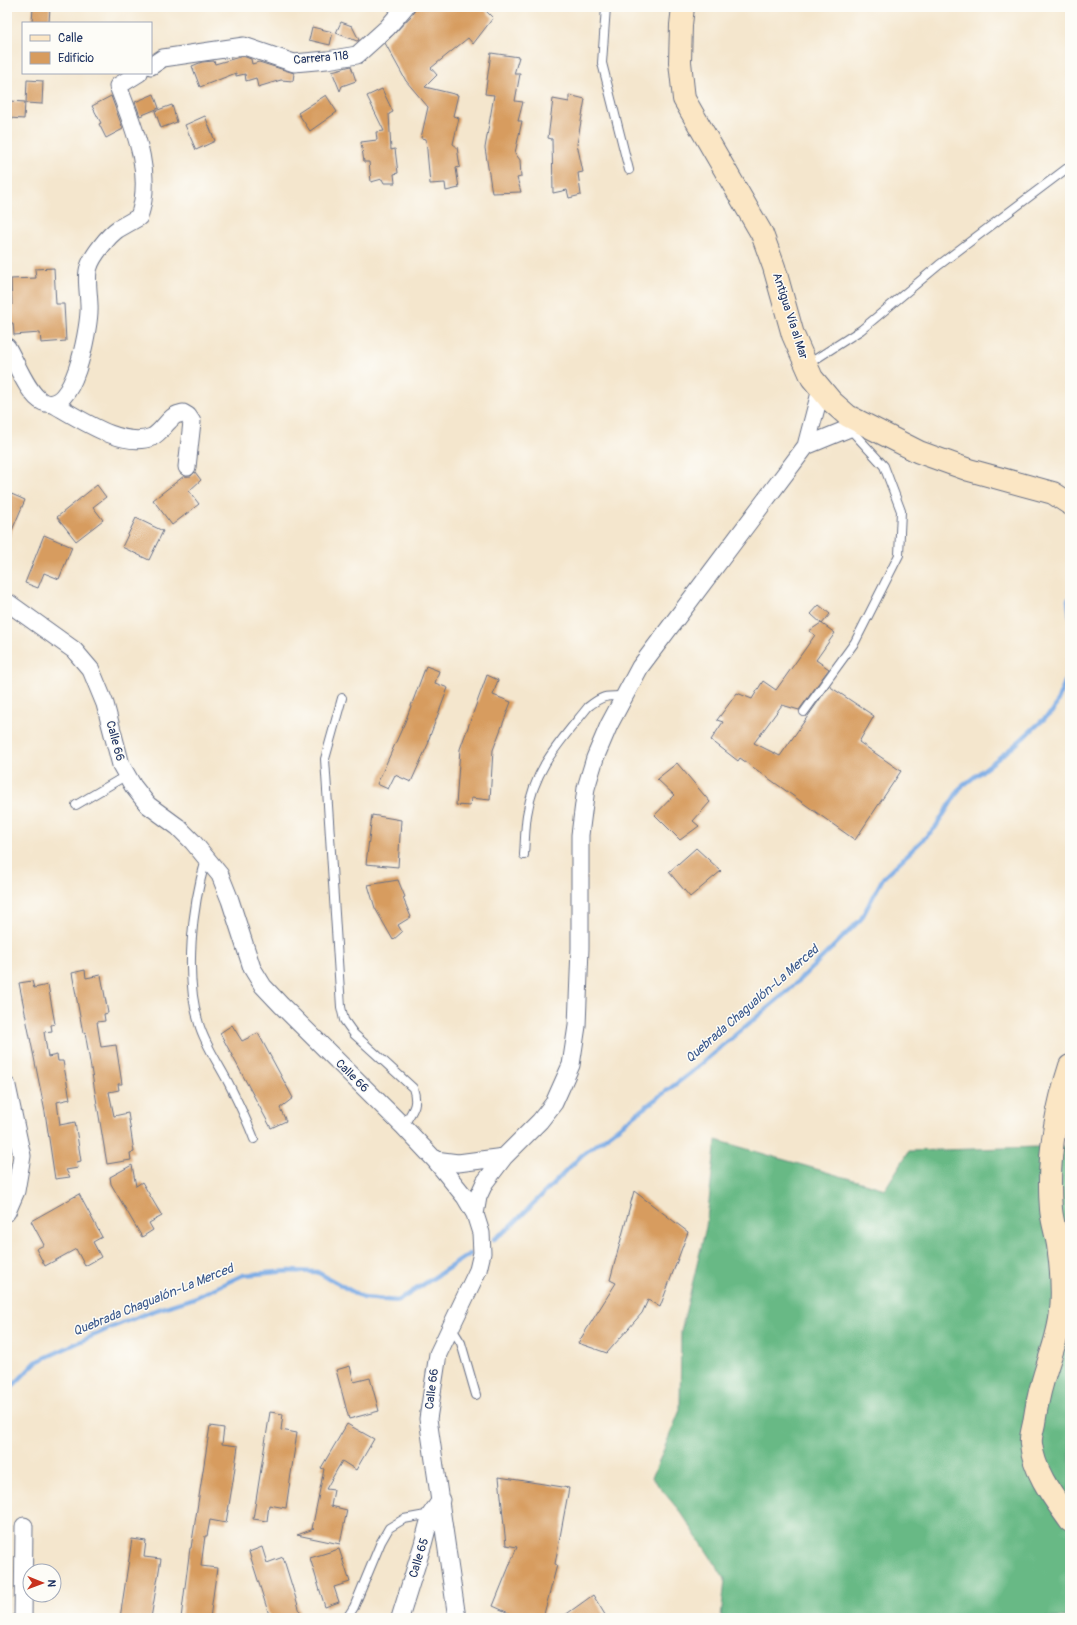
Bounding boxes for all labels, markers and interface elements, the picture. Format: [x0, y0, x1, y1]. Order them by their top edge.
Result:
legend [22, 22, 152, 74]
text: Calle [58, 31, 83, 46]
street label: Carrera 118 [293, 48, 349, 68]
text: Edificio [58, 51, 94, 66]
street label: Antigua Vía al Mar [769, 271, 811, 362]
street label: Calle 66 [102, 719, 128, 763]
water label: Quebrada Chagualón-La Merced [682, 941, 823, 1066]
street label: Calle 66 [332, 1056, 372, 1096]
water label: Quebrada Chagualón-La Merced [70, 1260, 237, 1340]
street label: Calle 66 [422, 1368, 442, 1410]
street label: Calle 65 [406, 1536, 432, 1580]
north arrow [22, 1563, 62, 1603]
text: N [45, 1579, 58, 1588]

